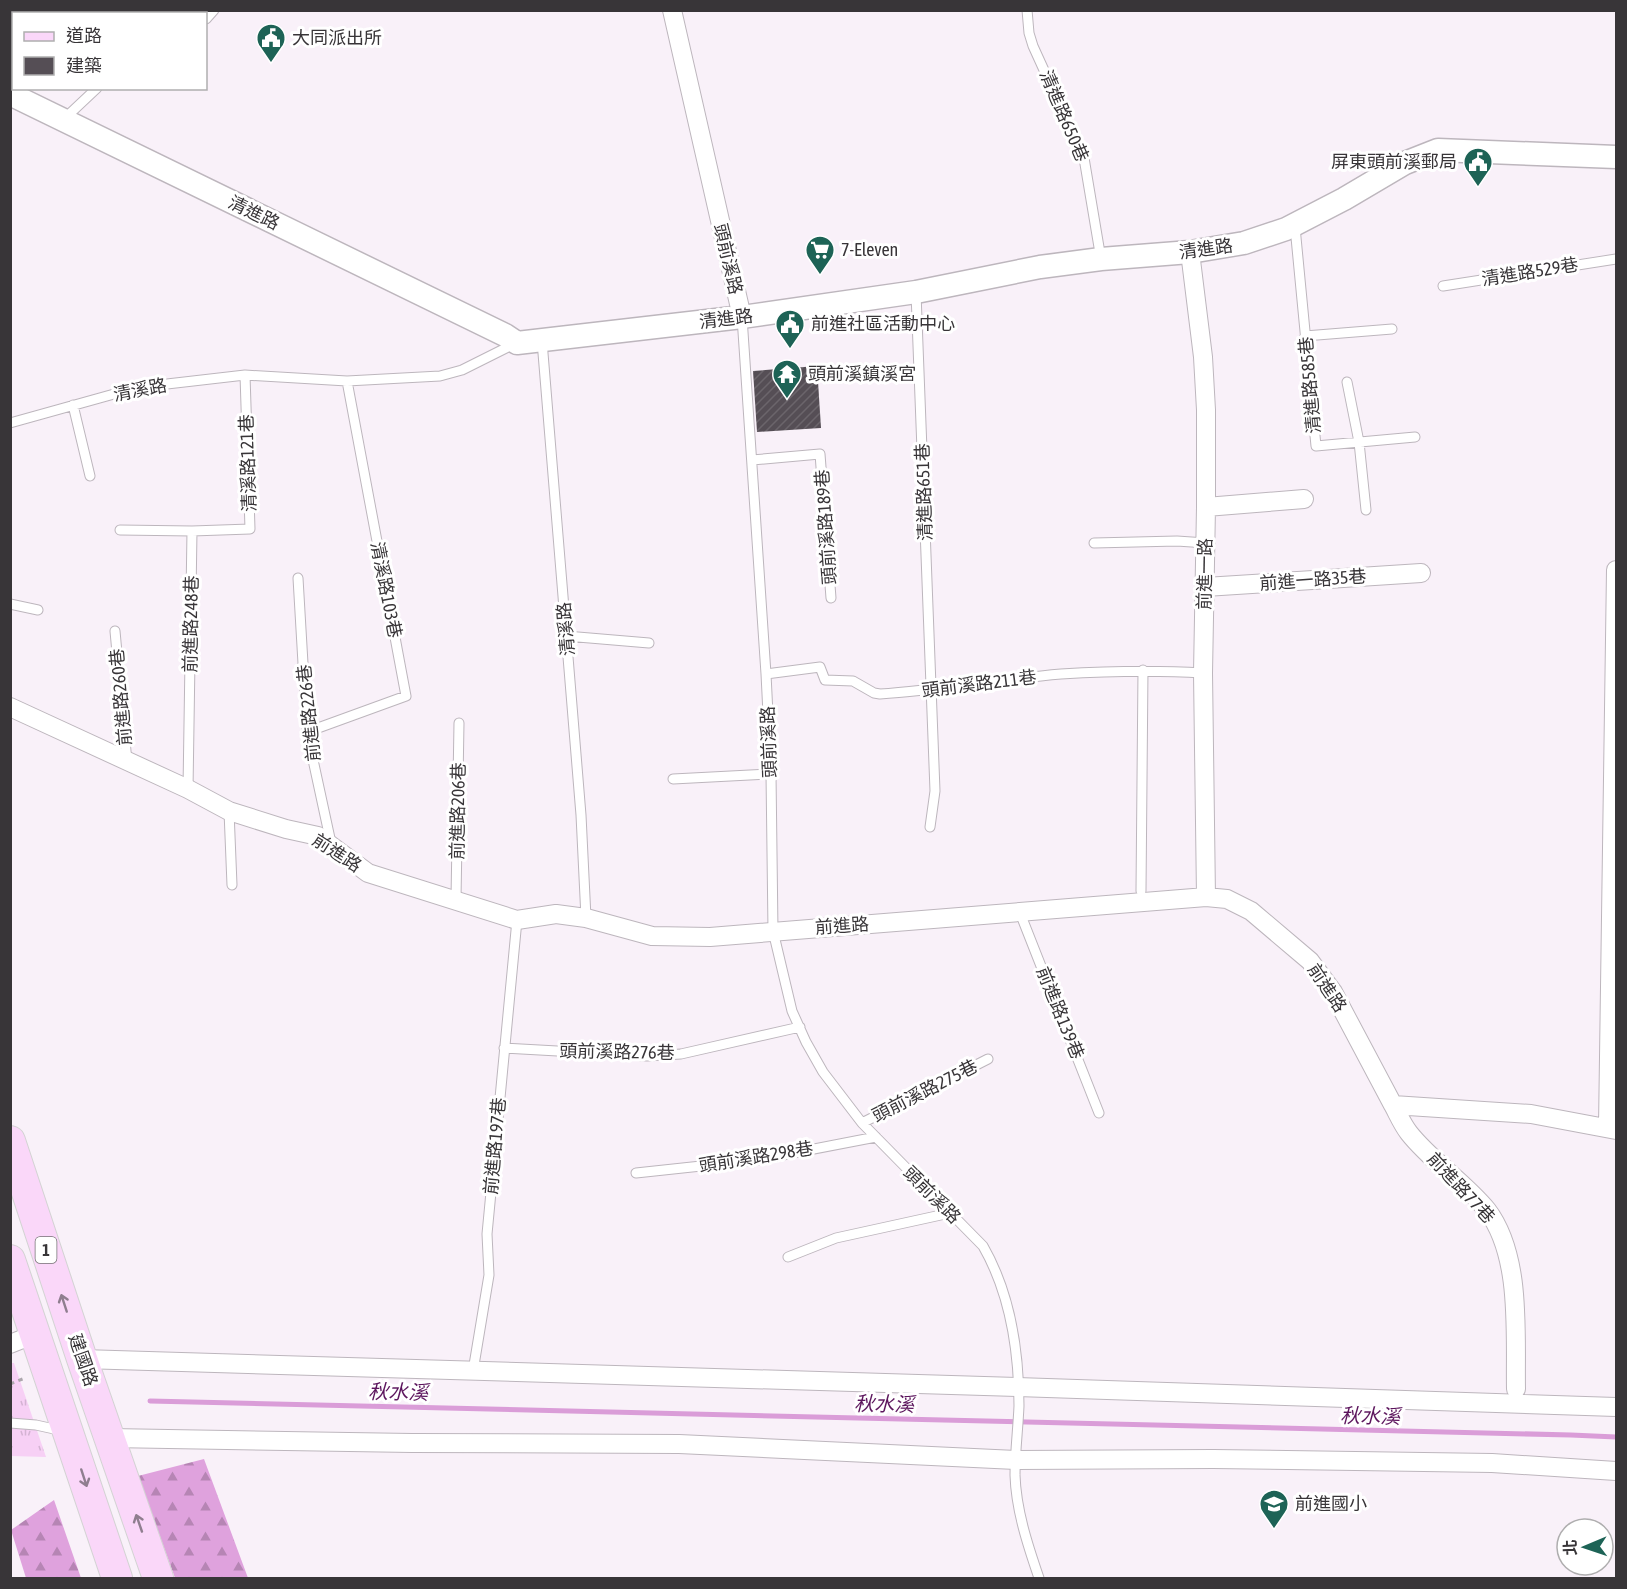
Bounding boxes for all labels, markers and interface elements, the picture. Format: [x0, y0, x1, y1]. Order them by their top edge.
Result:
legend [12, 12, 207, 90]
public building icon: 大同派出所 [255, 22, 287, 64]
text: 道路 [66, 25, 102, 46]
place label: 大同派出所 [292, 27, 382, 48]
text: 建築 [66, 55, 102, 76]
street label: 清進路650巷 [1036, 67, 1093, 165]
public building icon: 屏東頭前溪郵局 [1462, 146, 1494, 188]
place label: 屏東頭前溪郵局 [1331, 151, 1457, 172]
street label: 清進路 [225, 191, 283, 234]
street label: 頭前溪路 [710, 221, 747, 296]
supermarket icon: 7-Eleven [804, 234, 836, 276]
street label: 清進路 [1178, 234, 1234, 263]
place label: 7-Eleven [841, 239, 898, 260]
street label: 清進路529巷 [1480, 254, 1580, 289]
street label: 清進路 [698, 305, 754, 332]
public building icon: 前進社區活動中心 [774, 308, 806, 350]
place label: 前進社區活動中心 [811, 313, 955, 334]
street label: 清進路585巷 [1295, 336, 1324, 434]
temple icon: 頭前溪鎮溪宮 [771, 358, 803, 400]
place label: 頭前溪鎮溪宮 [808, 363, 916, 384]
street label: 清溪路 [111, 374, 168, 405]
street label: 清溪路121巷 [235, 414, 260, 512]
street label: 清進路651巷 [911, 443, 936, 541]
street label: 頭前溪路189巷 [811, 469, 840, 585]
street label: 前進一路 [1193, 538, 1216, 610]
street label: 清溪路103巷 [367, 540, 406, 640]
street label: 前進一路35巷 [1259, 565, 1367, 594]
street label: 前進路248巷 [179, 575, 202, 673]
street label: 清溪路 [553, 601, 578, 657]
street label: 前進路260巷 [106, 648, 135, 746]
street label: 前進路226巷 [293, 664, 324, 763]
street label: 頭前溪路211巷 [920, 666, 1037, 701]
street label: 頭前溪路 [757, 706, 780, 778]
street label: 前進路206巷 [446, 762, 469, 860]
street label: 前進路 [309, 829, 366, 876]
street label: 前進路 [814, 913, 870, 938]
street label: 前進路 [1304, 959, 1351, 1016]
street label: 前進路139巷 [1032, 964, 1088, 1062]
street label: 頭前溪路276巷 [559, 1040, 675, 1063]
street label: 頭前溪路275巷 [869, 1055, 981, 1126]
street label: 前進路197巷 [480, 1097, 509, 1195]
street label: 頭前溪路298巷 [697, 1137, 815, 1176]
street label: 前進路77巷 [1423, 1148, 1499, 1227]
street label: 頭前溪路 [899, 1162, 965, 1228]
road number: 1 [36, 1237, 57, 1263]
one-way arrow [57, 1295, 68, 1313]
street label: 建國路 [65, 1331, 102, 1389]
water label: 秋水溪 [368, 1379, 431, 1404]
water label: 秋水溪 [854, 1391, 917, 1416]
water label: 秋水溪 [1340, 1403, 1403, 1428]
one-way arrow [79, 1468, 90, 1487]
school or university icon: 前進國小 [1258, 1488, 1290, 1530]
place label: 前進國小 [1295, 1493, 1367, 1514]
one-way arrow [133, 1514, 144, 1533]
north arrow [1555, 1517, 1615, 1577]
text: 北 [1561, 1539, 1579, 1556]

